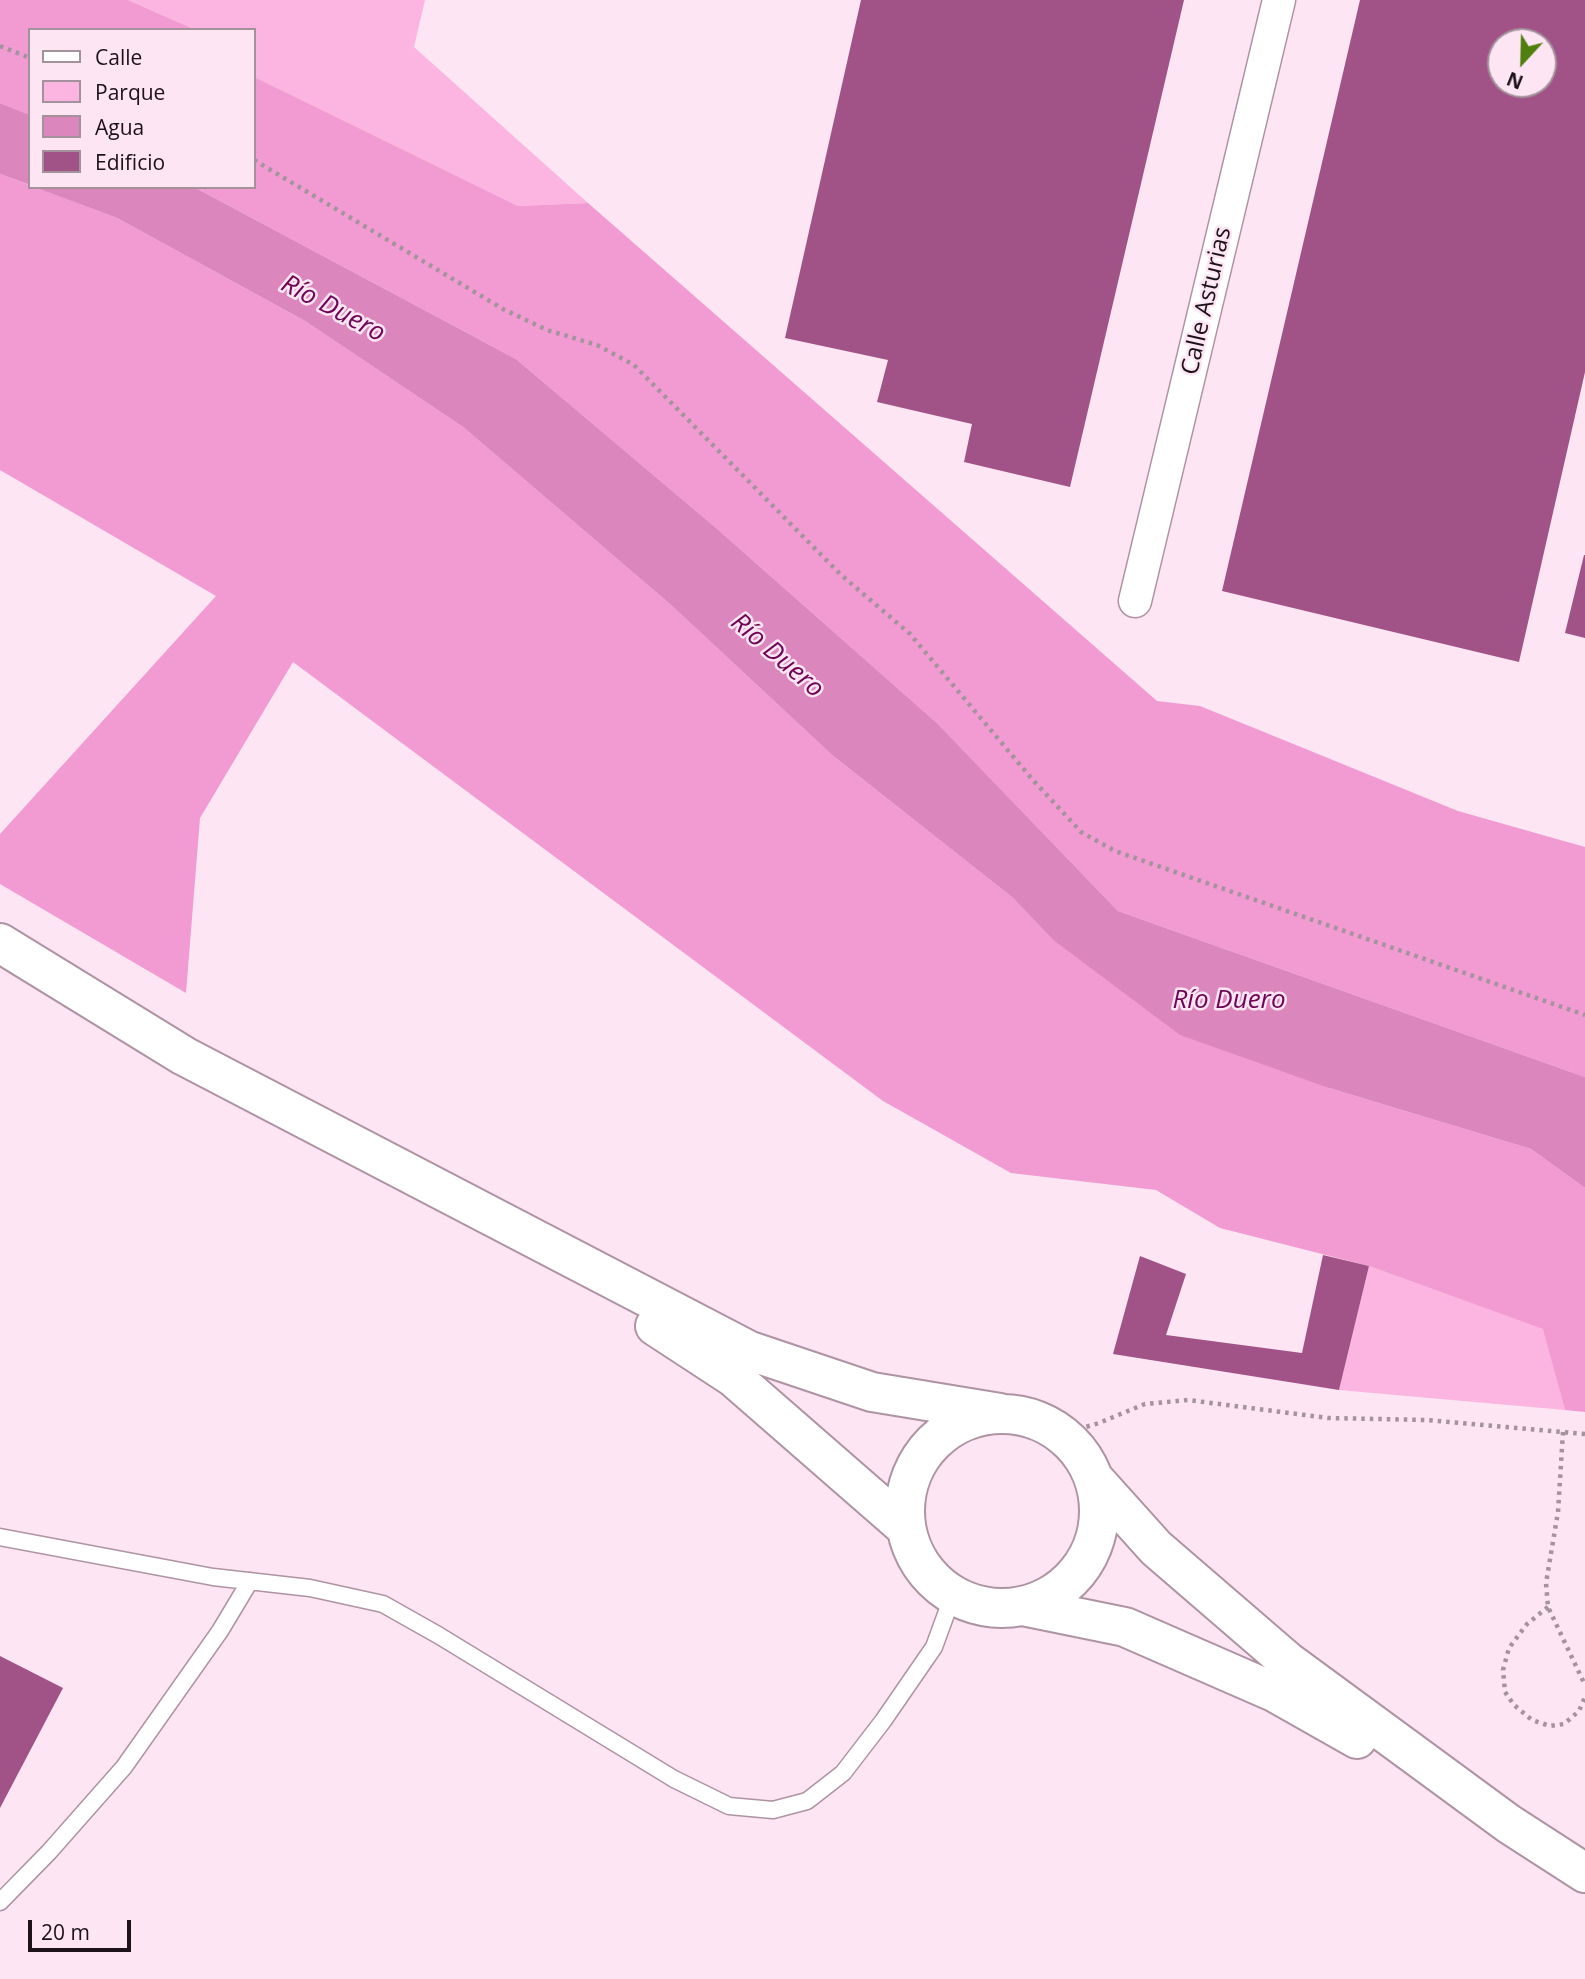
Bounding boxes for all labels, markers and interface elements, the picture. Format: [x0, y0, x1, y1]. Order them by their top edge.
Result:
legend [28, 28, 256, 189]
north arrow [1487, 28, 1557, 98]
text: Calle [95, 43, 142, 71]
text: N [1503, 66, 1527, 96]
text: Parque [95, 78, 165, 106]
text: Agua [95, 113, 144, 141]
text: Edificio [95, 148, 165, 176]
street label: Calle Asturias [1176, 224, 1238, 378]
water label: Río Duero [276, 269, 390, 349]
water label: Río Duero [724, 607, 830, 705]
water label: Río Duero [1172, 985, 1286, 1017]
scale bar [32, 1906, 135, 1950]
text: 20 m [41, 1918, 90, 1946]

